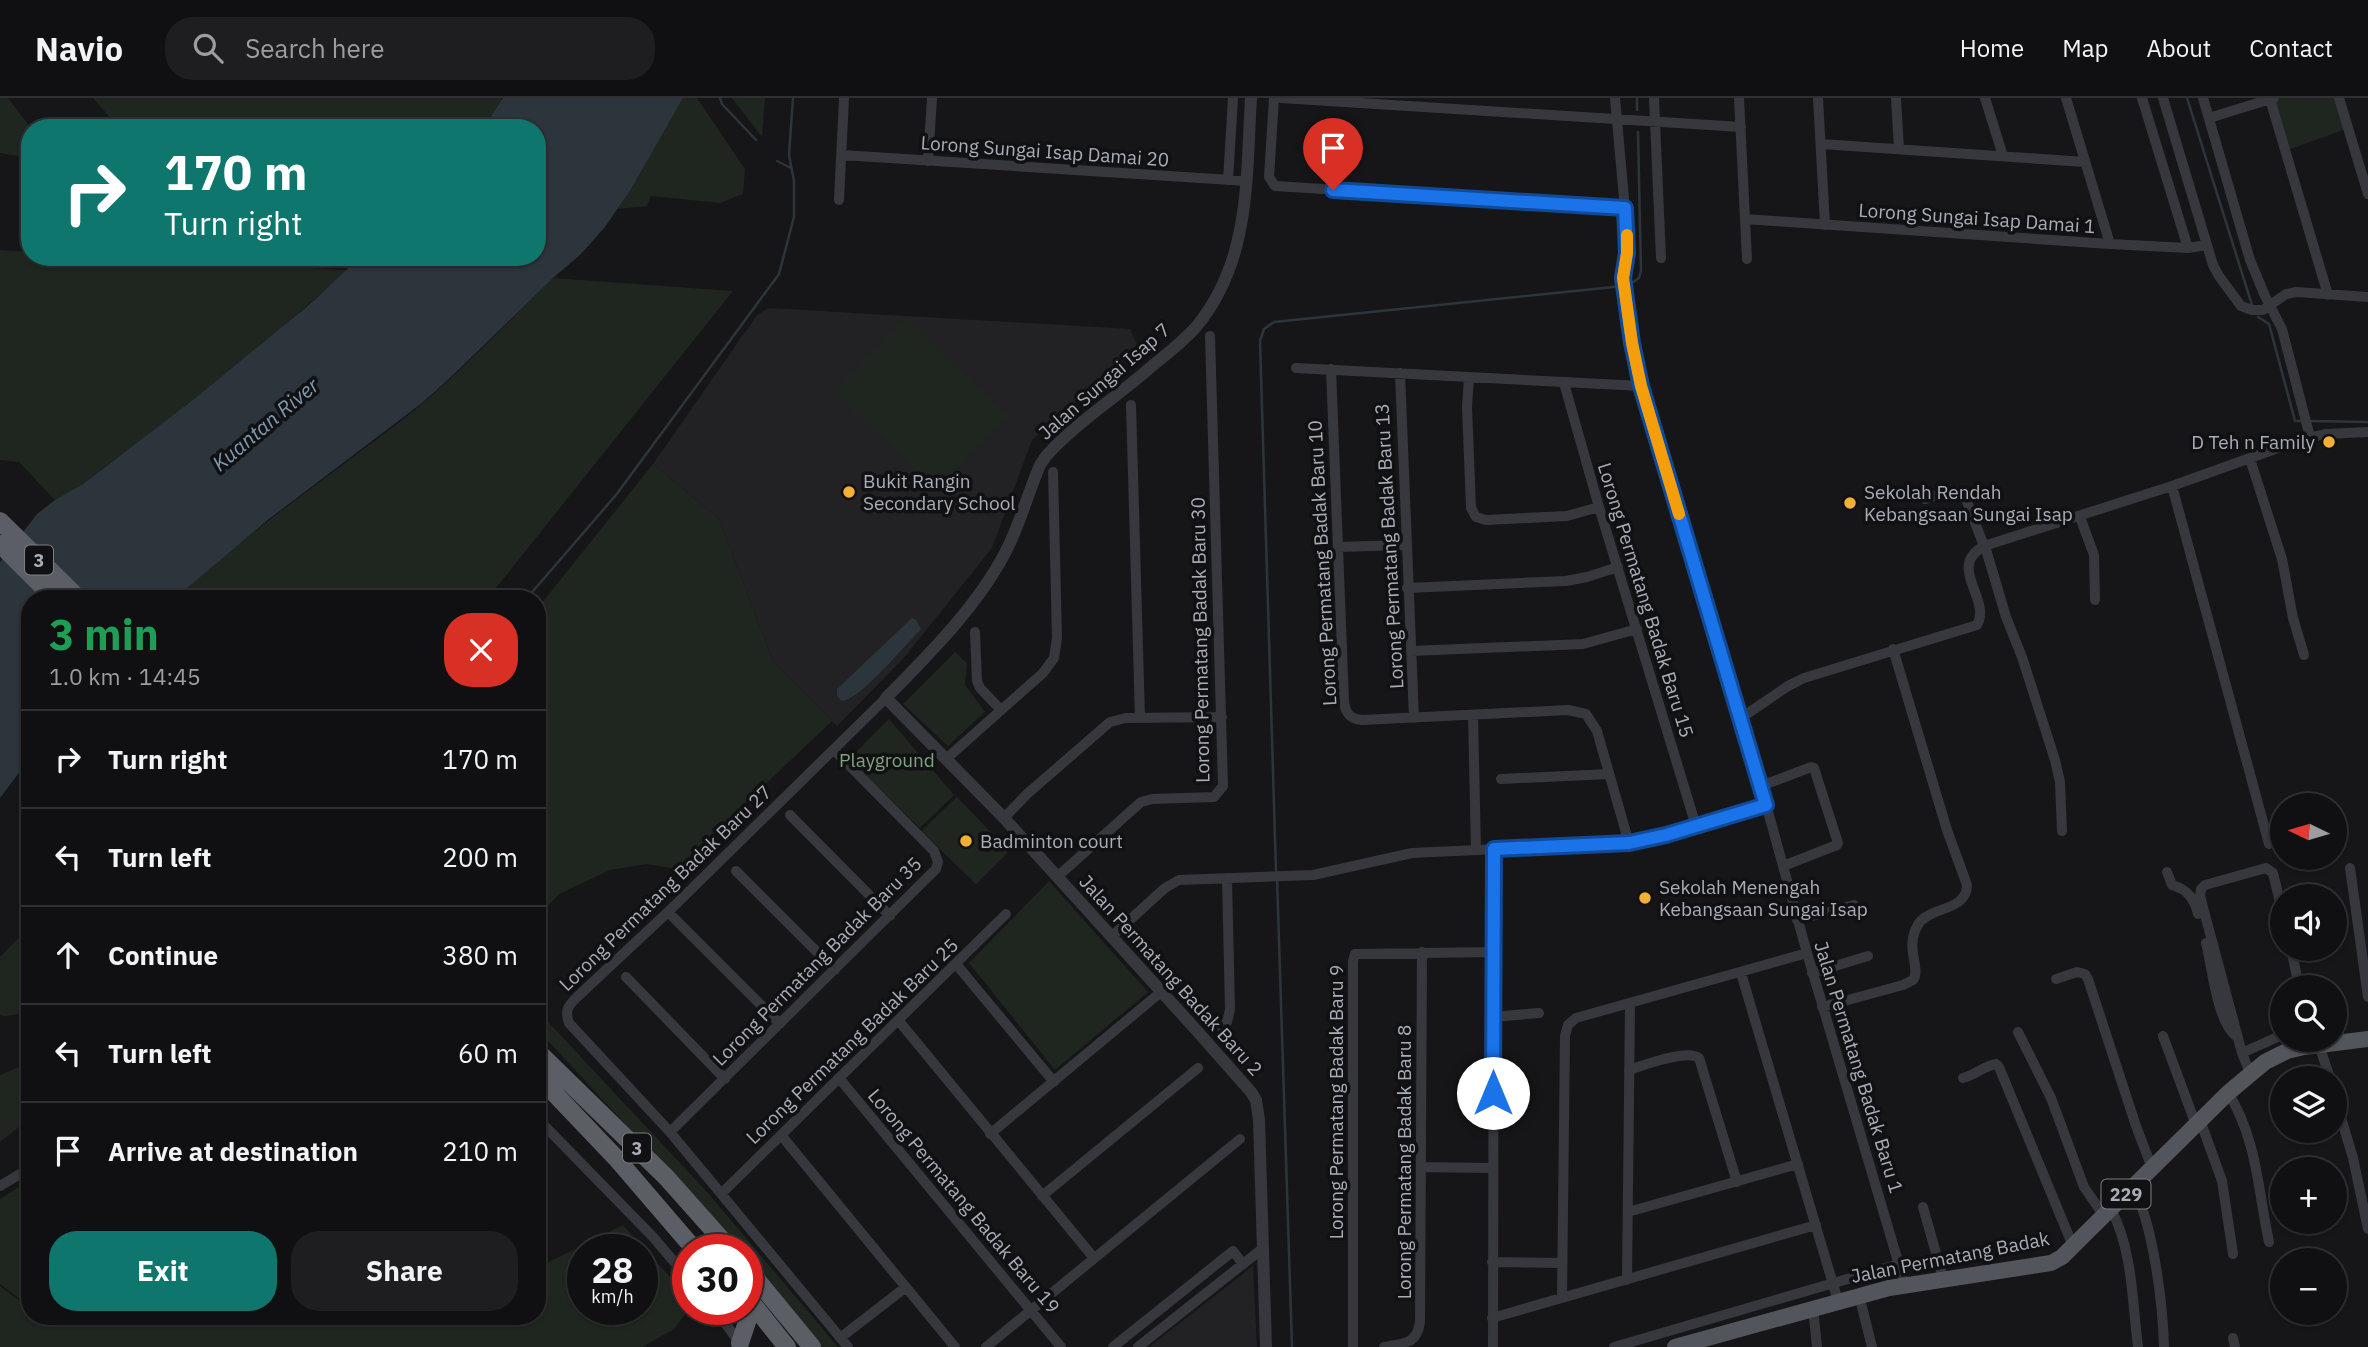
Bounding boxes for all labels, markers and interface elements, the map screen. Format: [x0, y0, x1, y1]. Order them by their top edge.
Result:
search box [165, 17, 655, 80]
text: Navio [35, 27, 123, 70]
icon: search [189, 29, 227, 67]
text: Search here [245, 31, 385, 65]
text: Home [1960, 32, 2024, 64]
text: Map [2062, 32, 2108, 64]
text: About [2146, 32, 2211, 64]
text: Contact [2249, 32, 2333, 64]
pin [1303, 118, 1363, 190]
icon: arrive [1314, 129, 1352, 167]
street label: Lorong Sungai Isap Damai 20 [920, 130, 1170, 172]
text: 170 m [164, 140, 308, 203]
icon: right [49, 147, 140, 238]
street label: Lorong Sungai Isap Damai 1 [1858, 198, 2096, 238]
text: Turn right [164, 202, 302, 244]
street label: Jalan Sungai Isap 7 [1033, 317, 1175, 445]
water label: Kuantan River [206, 370, 325, 477]
street label: Lorong Permatang Badak Baru 13 [1370, 403, 1408, 689]
street label: Lorong Permatang Badak Baru 10 [1303, 420, 1341, 706]
place label: D Teh n Family [2191, 430, 2316, 454]
marker: D Teh n Family [2321, 434, 2337, 450]
street label: Lorong Permatang Badak Baru 15 [1593, 460, 1699, 740]
place label: Bukit Rangin Secondary School [863, 469, 1015, 515]
place label: Sekolah Rendah Kebangsaan Sungai Isap [1864, 480, 2073, 526]
marker: Bukit Rangin Secondary School [841, 484, 857, 500]
marker: Sekolah Rendah Kebangsaan Sungai Isap [1842, 495, 1858, 511]
street label: Lorong Permatang Badak Baru 30 [1186, 497, 1214, 783]
road number: 3 [25, 546, 53, 574]
text: 3 min [49, 607, 159, 662]
button: close [444, 613, 518, 687]
text: 1.0 km · 14:45 [49, 661, 201, 691]
icon: right [49, 740, 87, 778]
text: Turn right [108, 742, 227, 776]
text: 170 m [442, 742, 518, 776]
park label: Playground [839, 748, 935, 772]
street label: Lorong Permatang Badak Baru 27 [554, 780, 776, 996]
north arrow [2270, 793, 2347, 870]
map controls [2270, 793, 2347, 1325]
place label: Badminton court [980, 829, 1123, 853]
marker: Badminton court [958, 833, 974, 849]
icon: left [49, 838, 87, 876]
text: Turn left [108, 840, 211, 874]
text: 200 m [442, 840, 518, 874]
street label: Lorong Permatang Badak Baru 35 [707, 851, 927, 1071]
street label: Jalan Permatang Badak Baru 2 [1074, 870, 1268, 1080]
place label: Sekolah Menengah Kebangsaan Sungai Isap [1659, 875, 1868, 921]
button: sound [2270, 884, 2347, 961]
marker: Sekolah Menengah Kebangsaan Sungai Isap [1637, 890, 1653, 906]
street label: Lorong Permatang Badak Baru 25 [741, 933, 963, 1149]
icon: ahead [49, 936, 87, 974]
text: Continue [108, 938, 218, 972]
text: 380 m [442, 938, 518, 972]
street label: Jalan Permatang Badak Baru 1 [1809, 938, 1909, 1196]
street label: Lorong Permatang Badak Baru 9 [1324, 965, 1348, 1239]
button: search [2270, 975, 2347, 1052]
street label: Lorong Permatang Badak Baru 8 [1392, 1025, 1416, 1299]
icon: left [49, 1034, 87, 1072]
text: Turn left [108, 1036, 211, 1070]
text: 60 m [458, 1036, 518, 1070]
position arrow [1456, 1056, 1530, 1130]
button: layers [2270, 1066, 2347, 1143]
street label: Lorong Permatang Badak Baru 19 [863, 1084, 1065, 1318]
icon: arrive [49, 1132, 87, 1170]
text: Arrive at destination [108, 1134, 358, 1168]
text: 210 m [442, 1134, 518, 1168]
road number: 3 [623, 1134, 651, 1162]
button: + [2270, 1157, 2347, 1234]
road number: 229 [2102, 1180, 2150, 1209]
street label: Jalan Permatang Badak [1849, 1226, 2051, 1288]
button: Exit [49, 1231, 277, 1311]
button: Share [291, 1231, 518, 1311]
speed limit sign: 30 [672, 1234, 763, 1325]
text: 28 [591, 1247, 634, 1293]
button: − [2270, 1248, 2347, 1325]
text: km/h [591, 1285, 634, 1308]

